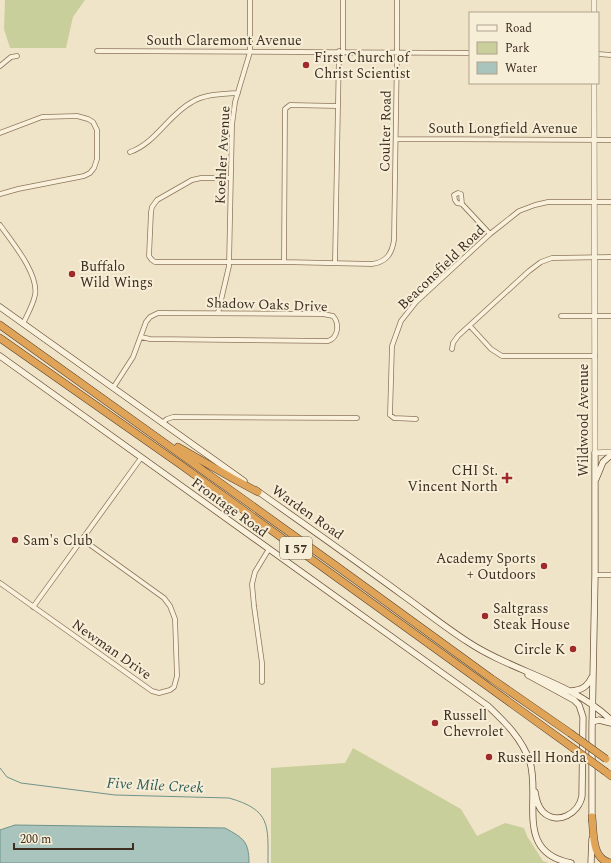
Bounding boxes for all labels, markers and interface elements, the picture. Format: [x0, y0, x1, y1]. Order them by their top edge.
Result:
legend [469, 12, 599, 84]
text: Road [505, 19, 532, 38]
street label: South Claremont Avenue [146, 30, 302, 51]
text: Park [505, 39, 530, 58]
place label: First Church of Christ Scientist [314, 47, 411, 84]
text: Water [505, 59, 537, 78]
marker: First Church of Christ Scientist [301, 60, 311, 70]
street label: Coulter Road [374, 90, 397, 172]
street label: Koehler Avenue [209, 105, 236, 205]
street label: South Longfield Avenue [428, 118, 578, 139]
street label: Beaconsfield Road [393, 220, 490, 315]
place label: Buffalo Wild Wings [80, 256, 153, 293]
marker: Buffalo Wild Wings [67, 269, 77, 279]
street label: Shadow Oaks Drive [206, 292, 328, 317]
street label: Wildwood Avenue [573, 363, 594, 477]
place label: CHI St. Vincent North [408, 460, 498, 497]
street label: Frontage Road [187, 472, 273, 543]
marker: CHI St. Vincent North [501, 472, 513, 484]
street label: Warden Road [267, 480, 348, 545]
place label: Sam's Club [23, 530, 93, 551]
marker: Sam's Club [10, 535, 20, 545]
road number: I 57 [280, 537, 312, 559]
place label: Academy Sports + Outdoors [436, 548, 536, 585]
marker: Academy Sports + Outdoors [539, 561, 549, 571]
place label: Saltgrass Steak House [493, 598, 570, 635]
marker: Saltgrass Steak House [480, 611, 490, 621]
street label: Newman Drive [67, 614, 156, 685]
place label: Circle K [514, 639, 565, 660]
marker: Circle K [568, 644, 578, 654]
place label: Russell Chevrolet [443, 705, 504, 742]
marker: Russell Chevrolet [430, 718, 440, 728]
place label: Russell Honda [497, 747, 586, 768]
marker: Russell Honda [484, 752, 494, 762]
water label: Five Mile Creek [106, 771, 204, 800]
scale bar [14, 825, 133, 851]
text: 200 m [20, 830, 51, 849]

